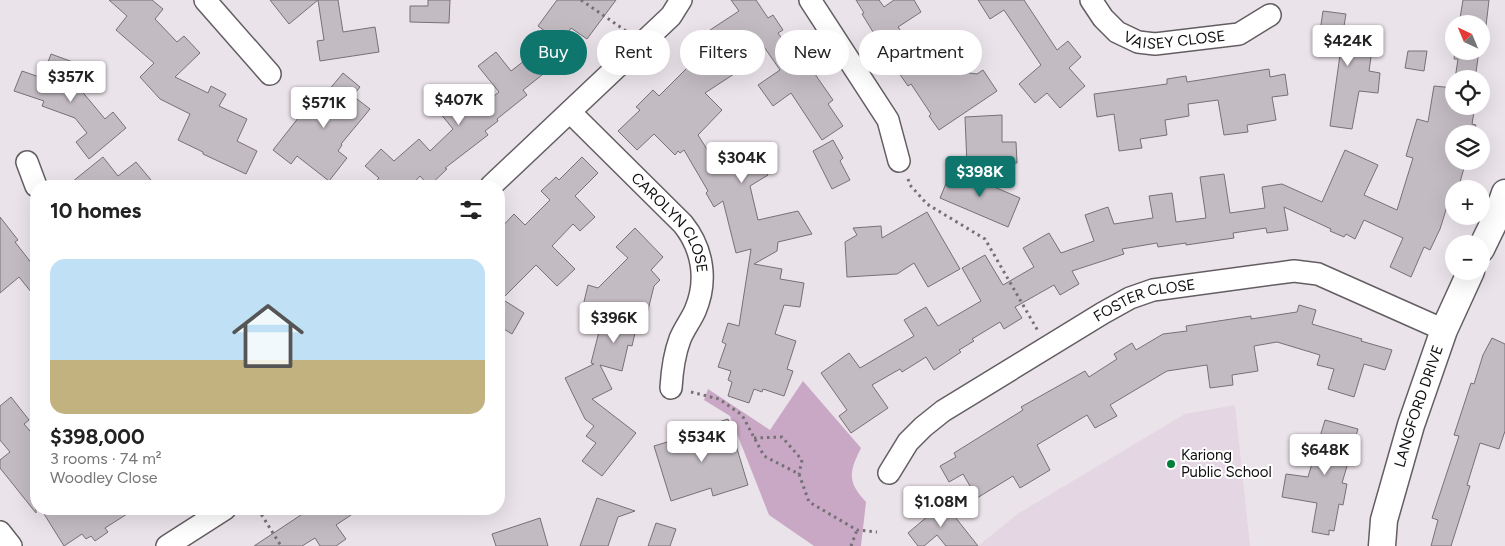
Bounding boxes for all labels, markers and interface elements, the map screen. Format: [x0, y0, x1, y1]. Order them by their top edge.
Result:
north arrow [1445, 15, 1490, 60]
map controls [1445, 15, 1490, 280]
pin: $424K [1313, 24, 1383, 67]
street label: VAISEY CLOSE [1120, 27, 1226, 53]
chip: Buy [520, 30, 587, 75]
chip: Rent [597, 30, 670, 75]
chip: Filters [680, 30, 765, 75]
chip: New [775, 30, 849, 75]
chip: Apartment [859, 30, 982, 75]
text: $424K [1323, 31, 1373, 50]
pin: $357K [36, 61, 106, 103]
text: $357K [48, 67, 94, 86]
button: locate [1445, 70, 1490, 115]
pin: $407K [424, 84, 494, 126]
pin: $571K [289, 86, 359, 129]
text: $407K [435, 90, 483, 109]
text: $571K [302, 93, 346, 112]
button: layers [1445, 125, 1490, 170]
pin: $304K [707, 142, 777, 184]
text: $304K [718, 148, 766, 167]
pin: $398K [945, 156, 1015, 198]
text: $398K [956, 162, 1004, 181]
street label: CAROLYN CLOSE [628, 169, 711, 274]
button: + [1445, 180, 1490, 225]
icon: filters [457, 196, 485, 224]
text: 10 homes [50, 198, 141, 223]
button: − [1445, 235, 1490, 280]
street label: FOSTER CLOSE [1090, 275, 1196, 326]
icon: home [223, 291, 313, 381]
pin: $396K [579, 302, 649, 344]
text: $396K [591, 308, 637, 327]
street label: LANGFORD DRIVE [1390, 343, 1447, 469]
pin: $534K [667, 420, 737, 463]
text: $398,000 [50, 424, 145, 449]
text: $534K [678, 427, 726, 446]
pin: $648K [1290, 434, 1360, 476]
text: $648K [1301, 440, 1349, 459]
place label: Kariong Public School [1181, 446, 1272, 481]
text: 3 rooms · 74 m² [50, 449, 162, 468]
marker: Kariong Public School [1165, 458, 1177, 470]
text: Woodley Close [50, 468, 158, 487]
pin: $1.08M [900, 486, 982, 528]
text: $1.08M [914, 492, 968, 511]

